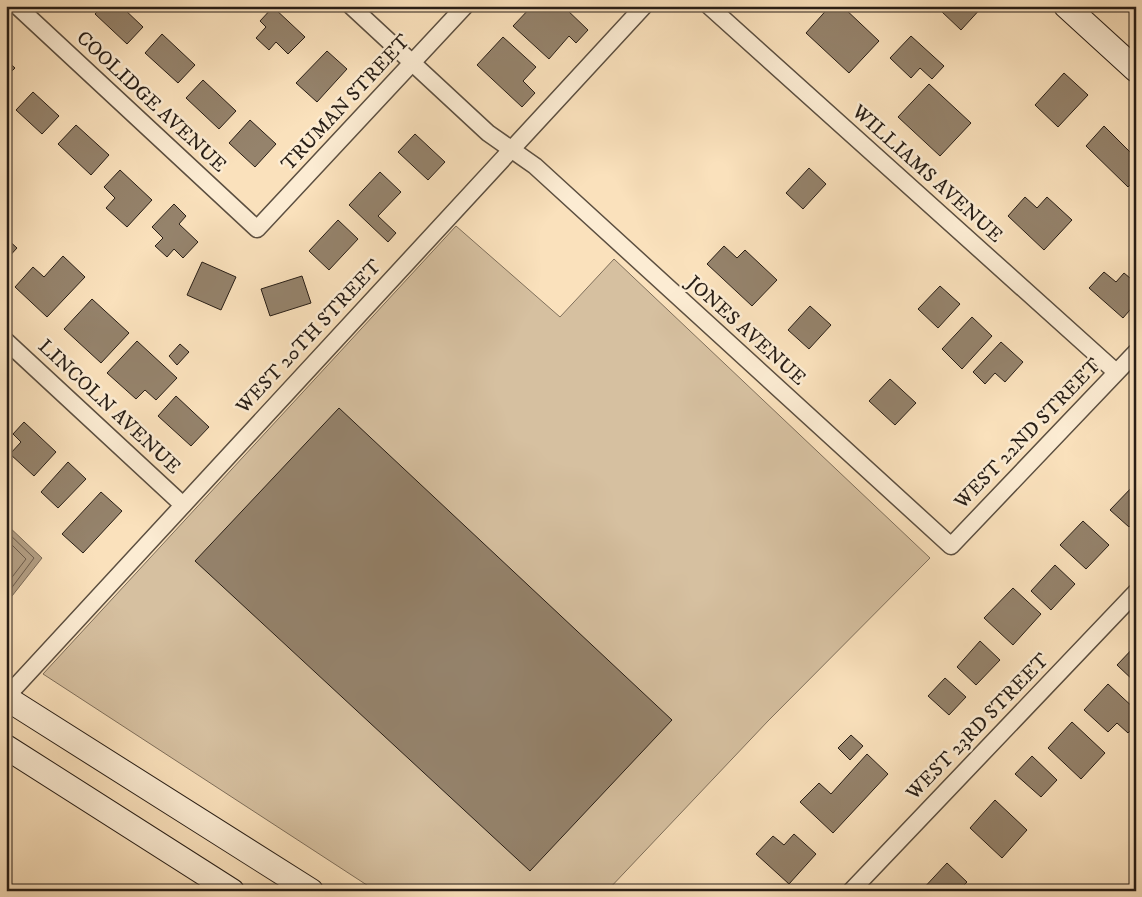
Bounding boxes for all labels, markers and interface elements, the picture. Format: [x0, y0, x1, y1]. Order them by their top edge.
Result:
street label: COOLIDGE AVENUE [71, 26, 231, 178]
street label: TRUMAN STREET [276, 29, 416, 177]
street label: WILLIAMS AVENUE [846, 99, 1008, 248]
street label: WEST 20TH STREET [230, 255, 387, 420]
street label: JONES AVENUE [680, 269, 811, 391]
street label: LINCOLN AVENUE [32, 334, 186, 480]
street label: WEST 22ND STREET [949, 353, 1106, 515]
street label: WEST 23RD STREET [901, 648, 1055, 806]

